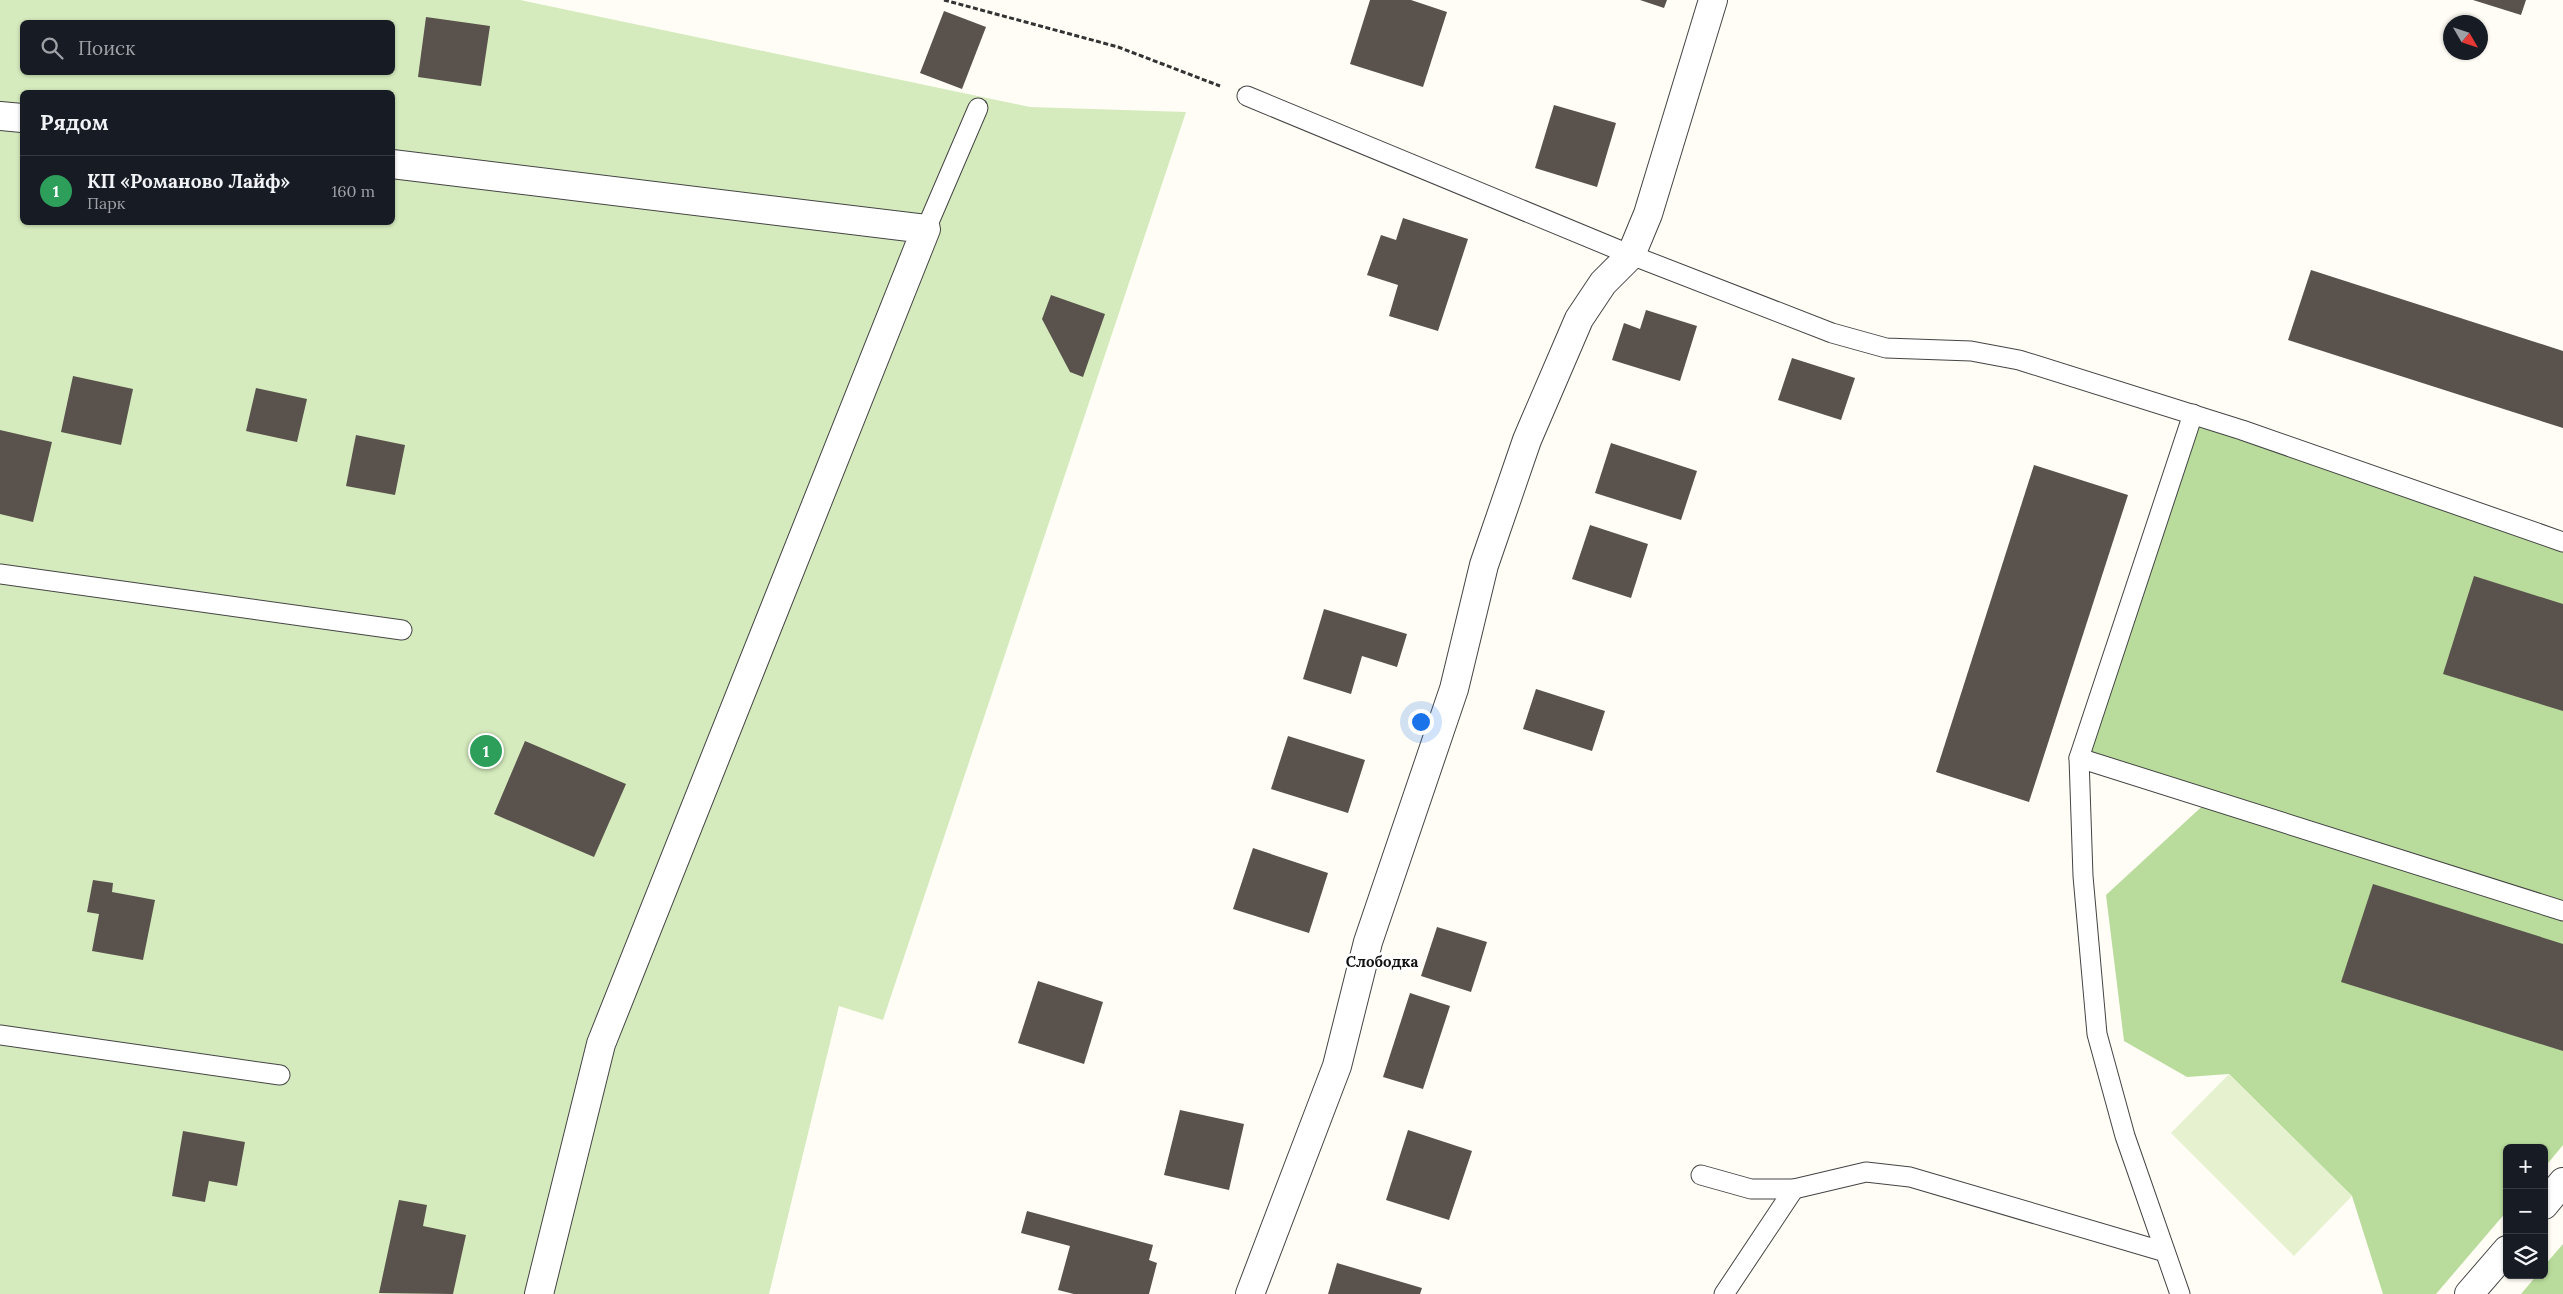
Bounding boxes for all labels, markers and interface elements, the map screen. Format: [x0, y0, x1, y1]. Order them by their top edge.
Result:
north arrow [2443, 15, 2488, 60]
search box [20, 20, 395, 75]
icon: search [38, 34, 66, 62]
text: Поиск [78, 36, 135, 60]
text: Рядом [40, 109, 109, 136]
text: КП «Романово Лайф» [87, 169, 290, 193]
text: 1 [53, 181, 59, 201]
text: 160 m [331, 181, 375, 201]
text: Парк [87, 193, 125, 213]
your location [1408, 709, 1434, 735]
pin: 1 [470, 732, 502, 770]
district label: Слободка [1346, 952, 1418, 971]
map controls [2503, 1144, 2548, 1279]
button: + [2503, 1144, 2548, 1189]
button: − [2503, 1189, 2548, 1234]
button: layers [2503, 1234, 2548, 1279]

